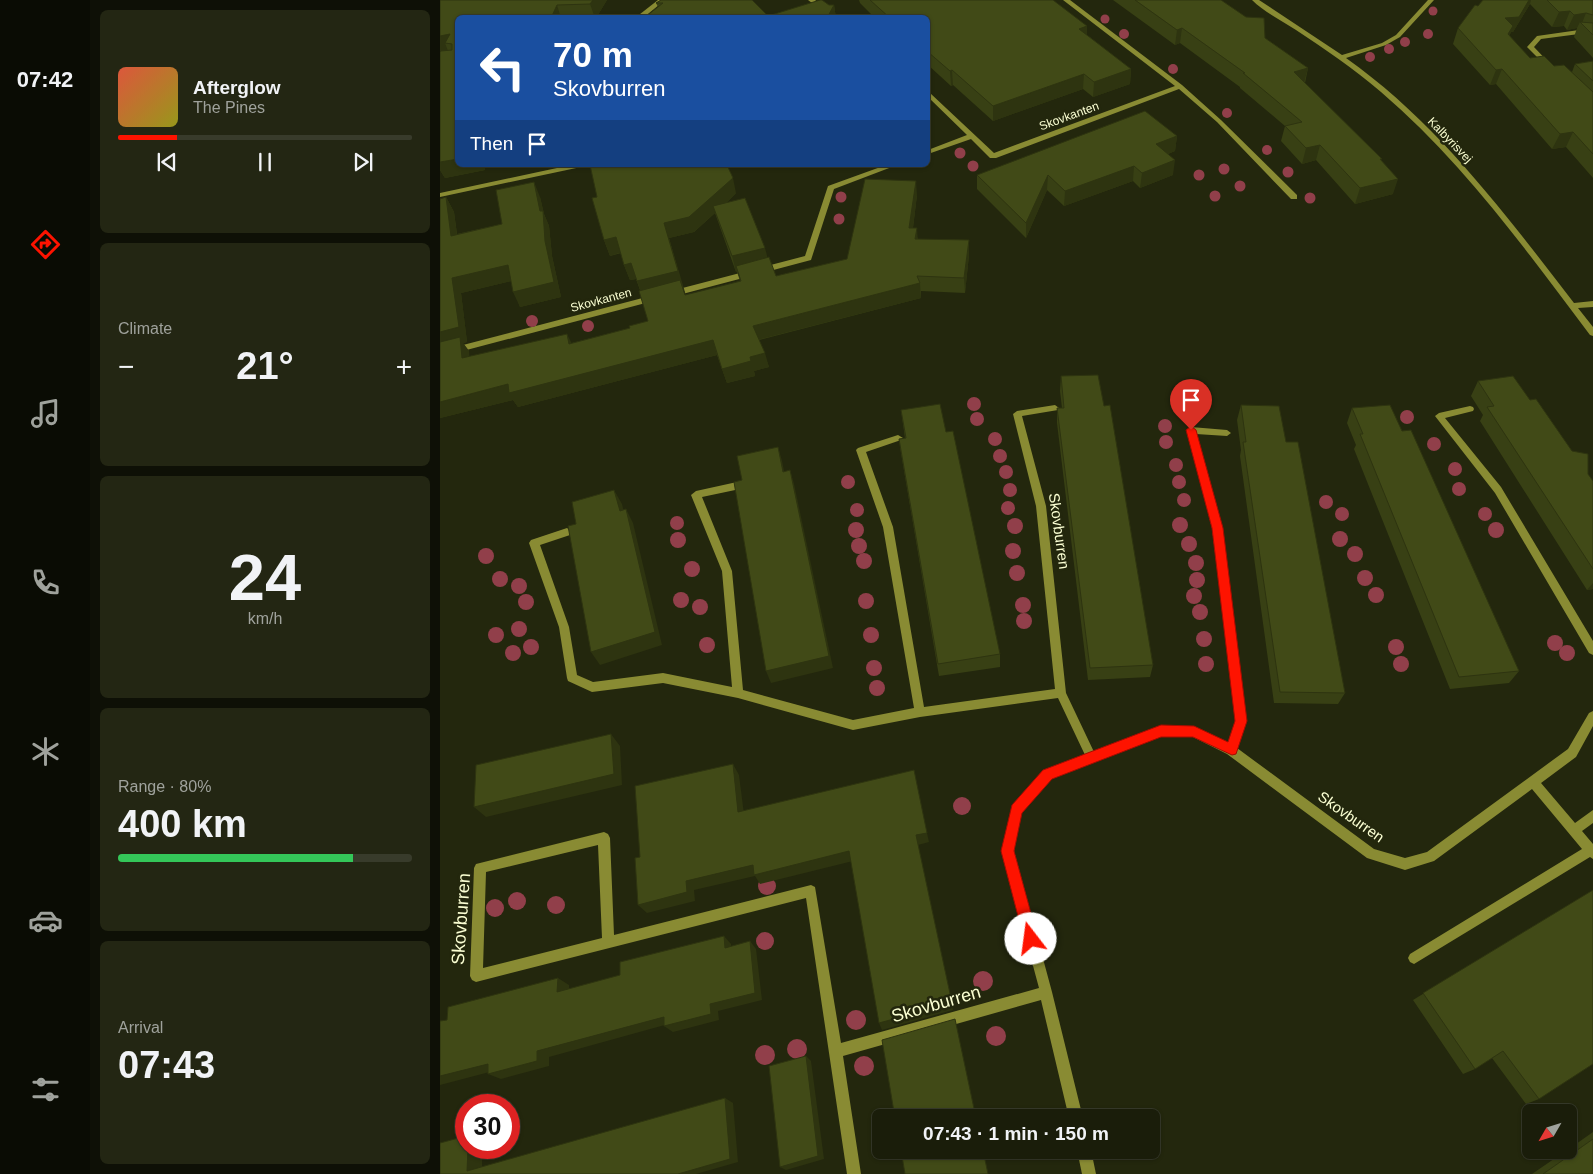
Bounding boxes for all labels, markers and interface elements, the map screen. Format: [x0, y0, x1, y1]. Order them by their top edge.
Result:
icon: left [470, 35, 535, 100]
text: 70 m [553, 35, 633, 74]
text: 07:42 [17, 67, 73, 92]
text: Skovburren [553, 76, 666, 101]
text: Afterglow [193, 77, 281, 98]
text: The Pines [193, 99, 265, 116]
street label: Skovkanten [1037, 99, 1101, 133]
street label: Kalbyrisvej [1425, 114, 1475, 166]
icon: arrive [523, 130, 551, 158]
text: Then [470, 133, 513, 154]
icon: previous [153, 148, 181, 176]
icon: pause [251, 148, 279, 176]
icon: next [349, 148, 377, 176]
icon: directions [28, 227, 63, 262]
street label: Skovkanten [569, 285, 633, 315]
text: Climate [118, 320, 172, 337]
text: 21° [236, 345, 294, 387]
text: − [118, 351, 134, 382]
text: + [396, 351, 412, 382]
pin [1170, 379, 1212, 430]
icon: arrive [1177, 386, 1205, 414]
icon: music [28, 396, 63, 431]
street label: Skovburren [1046, 492, 1073, 570]
text: 24 [229, 541, 301, 614]
icon: phone [28, 565, 63, 600]
text: km/h [248, 610, 282, 627]
icon: climate [28, 734, 63, 769]
text: Range · 80% [118, 778, 211, 795]
street label: Skovburren [1315, 788, 1388, 846]
text: 400 km [118, 803, 247, 845]
street label: Skovburren [448, 872, 474, 966]
icon: car [28, 903, 63, 938]
position arrow [1004, 912, 1056, 964]
street label: Skovburren [889, 982, 983, 1026]
text: Arrival [118, 1019, 163, 1036]
text: 07:43 [118, 1044, 215, 1086]
icon: filters [28, 1072, 63, 1107]
speed limit sign: 30 [455, 1094, 520, 1159]
north arrow [1522, 1104, 1578, 1159]
map controls [1522, 1104, 1577, 1159]
text: 07:43 · 1 min · 150 m [923, 1123, 1109, 1144]

